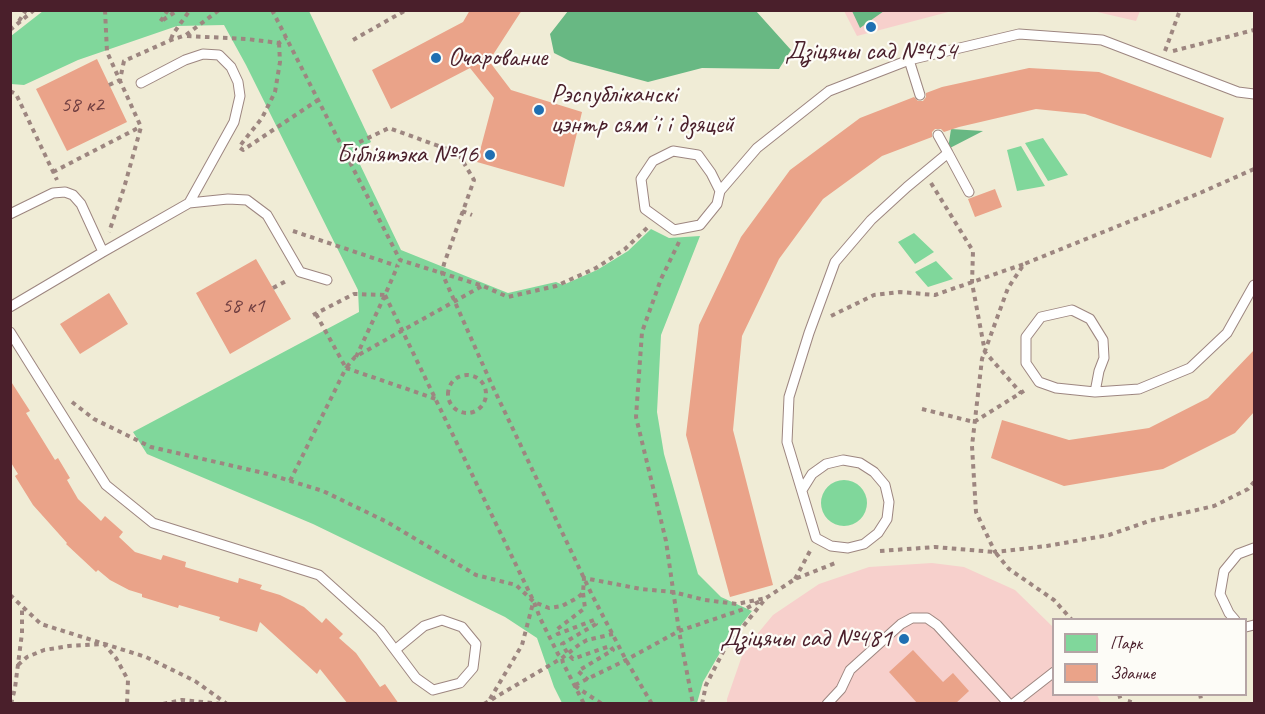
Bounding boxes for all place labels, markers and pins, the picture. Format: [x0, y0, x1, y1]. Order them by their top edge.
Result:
marker: Дзіцячы сад №454 [864, 20, 878, 34]
place label: Дзіцячы сад №454 [785, 36, 957, 68]
place label: Очарование [448, 42, 547, 74]
marker: Очарование [429, 51, 443, 65]
place label: Рэспубліканскі цэнтр сямʼі і дзяцей [551, 79, 734, 140]
marker: Рэспубліканскі цэнтр сямʼі і дзяцей [532, 103, 546, 117]
place label: Бібліятэка №16 [337, 139, 478, 171]
marker: Бібліятэка №16 [483, 148, 497, 162]
place label: Дзіцячы сад №481 [720, 623, 892, 655]
marker: Дзіцячы сад №481 [897, 632, 911, 646]

